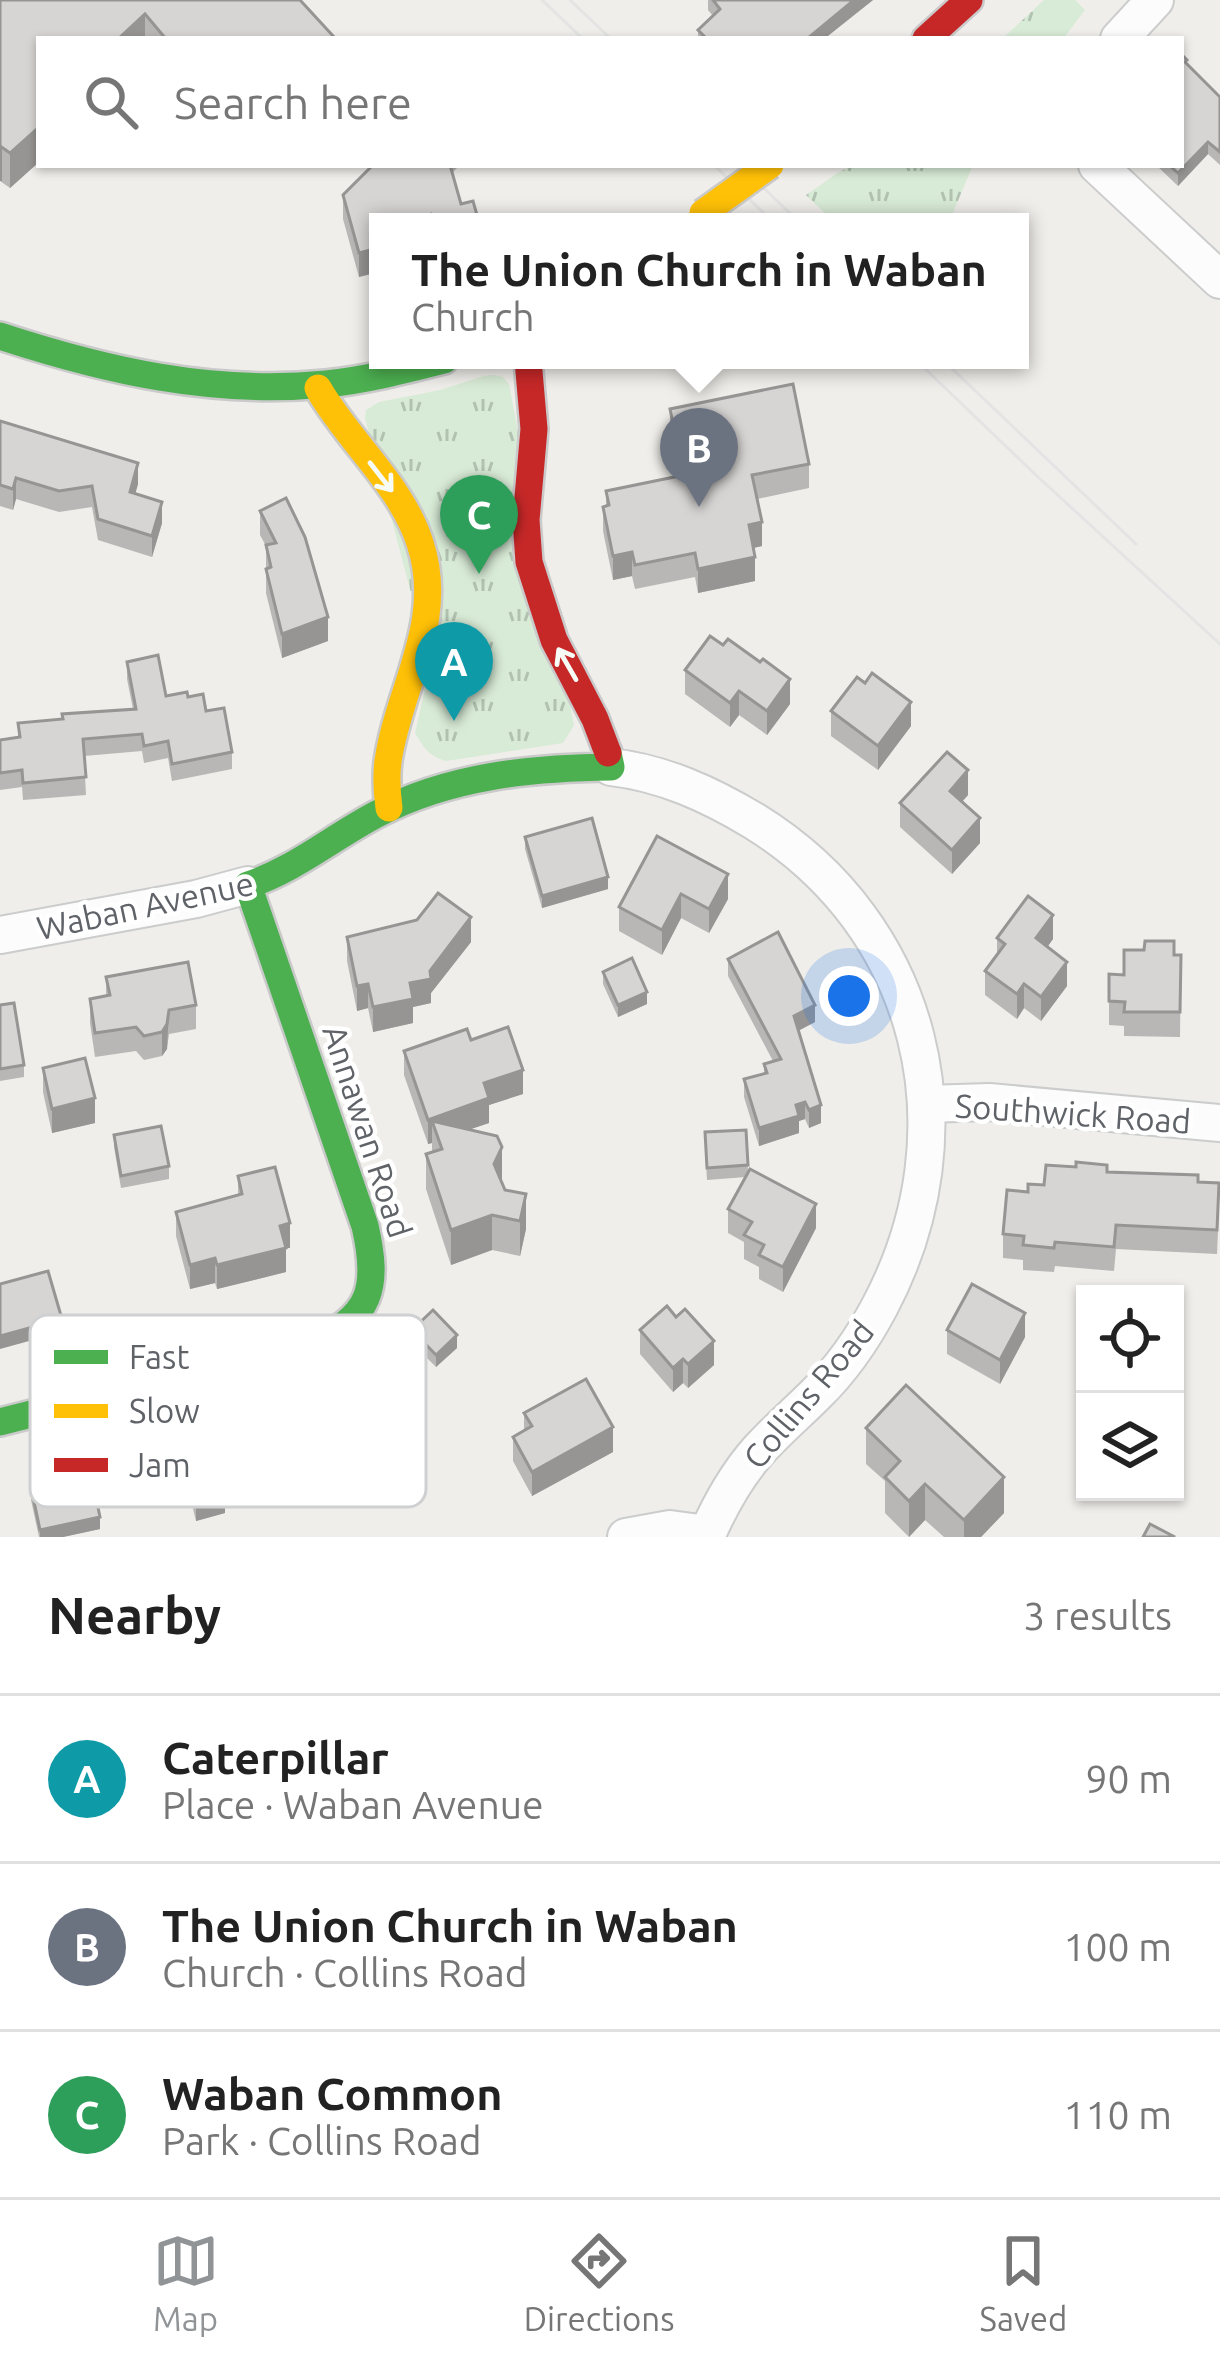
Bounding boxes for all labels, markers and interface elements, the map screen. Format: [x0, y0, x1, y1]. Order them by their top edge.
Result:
search box [36, 36, 1184, 168]
icon: search [78, 69, 144, 135]
text: Search here [174, 77, 412, 128]
popup [369, 213, 1029, 369]
text: The Union Church in Waban [411, 244, 987, 295]
text: Church [411, 295, 535, 338]
pin: B [660, 408, 738, 507]
one-way arrow [367, 461, 394, 493]
pin: C [440, 475, 518, 574]
pin: A [415, 622, 493, 721]
one-way arrow [555, 647, 579, 682]
street label: Waban Avenue [33, 864, 257, 946]
your location [819, 966, 879, 1026]
street label: Annawan Road [316, 1020, 420, 1242]
street label: Southwick Road [954, 1086, 1192, 1140]
map controls [1076, 1285, 1184, 1501]
button: locate [1076, 1285, 1184, 1393]
street label: Collins Road [735, 1313, 881, 1475]
legend [30, 1315, 426, 1507]
text: Fast [129, 1338, 189, 1375]
text: Slow [129, 1392, 200, 1429]
button: layers [1076, 1393, 1184, 1501]
text: Jam [129, 1446, 191, 1483]
text: Nearby [48, 1586, 221, 1644]
text: 3 results [1023, 1594, 1172, 1637]
text: Caterpillar [162, 1732, 389, 1783]
text: A [73, 1757, 101, 1800]
text: 90 m [1085, 1757, 1172, 1800]
text: Place · Waban Avenue [162, 1783, 543, 1826]
text: The Union Church in Waban [162, 1900, 738, 1951]
text: B [74, 1925, 100, 1968]
text: 100 m [1063, 1925, 1172, 1968]
text: Church · Collins Road [162, 1951, 528, 1994]
text: Waban Common [162, 2068, 502, 2119]
text: C [75, 2093, 99, 2136]
text: 110 m [1063, 2093, 1172, 2136]
text: Park · Collins Road [162, 2119, 482, 2162]
tab: Map [153, 2228, 219, 2337]
tab: Directions [524, 2228, 674, 2337]
tab: Saved [980, 2228, 1067, 2337]

